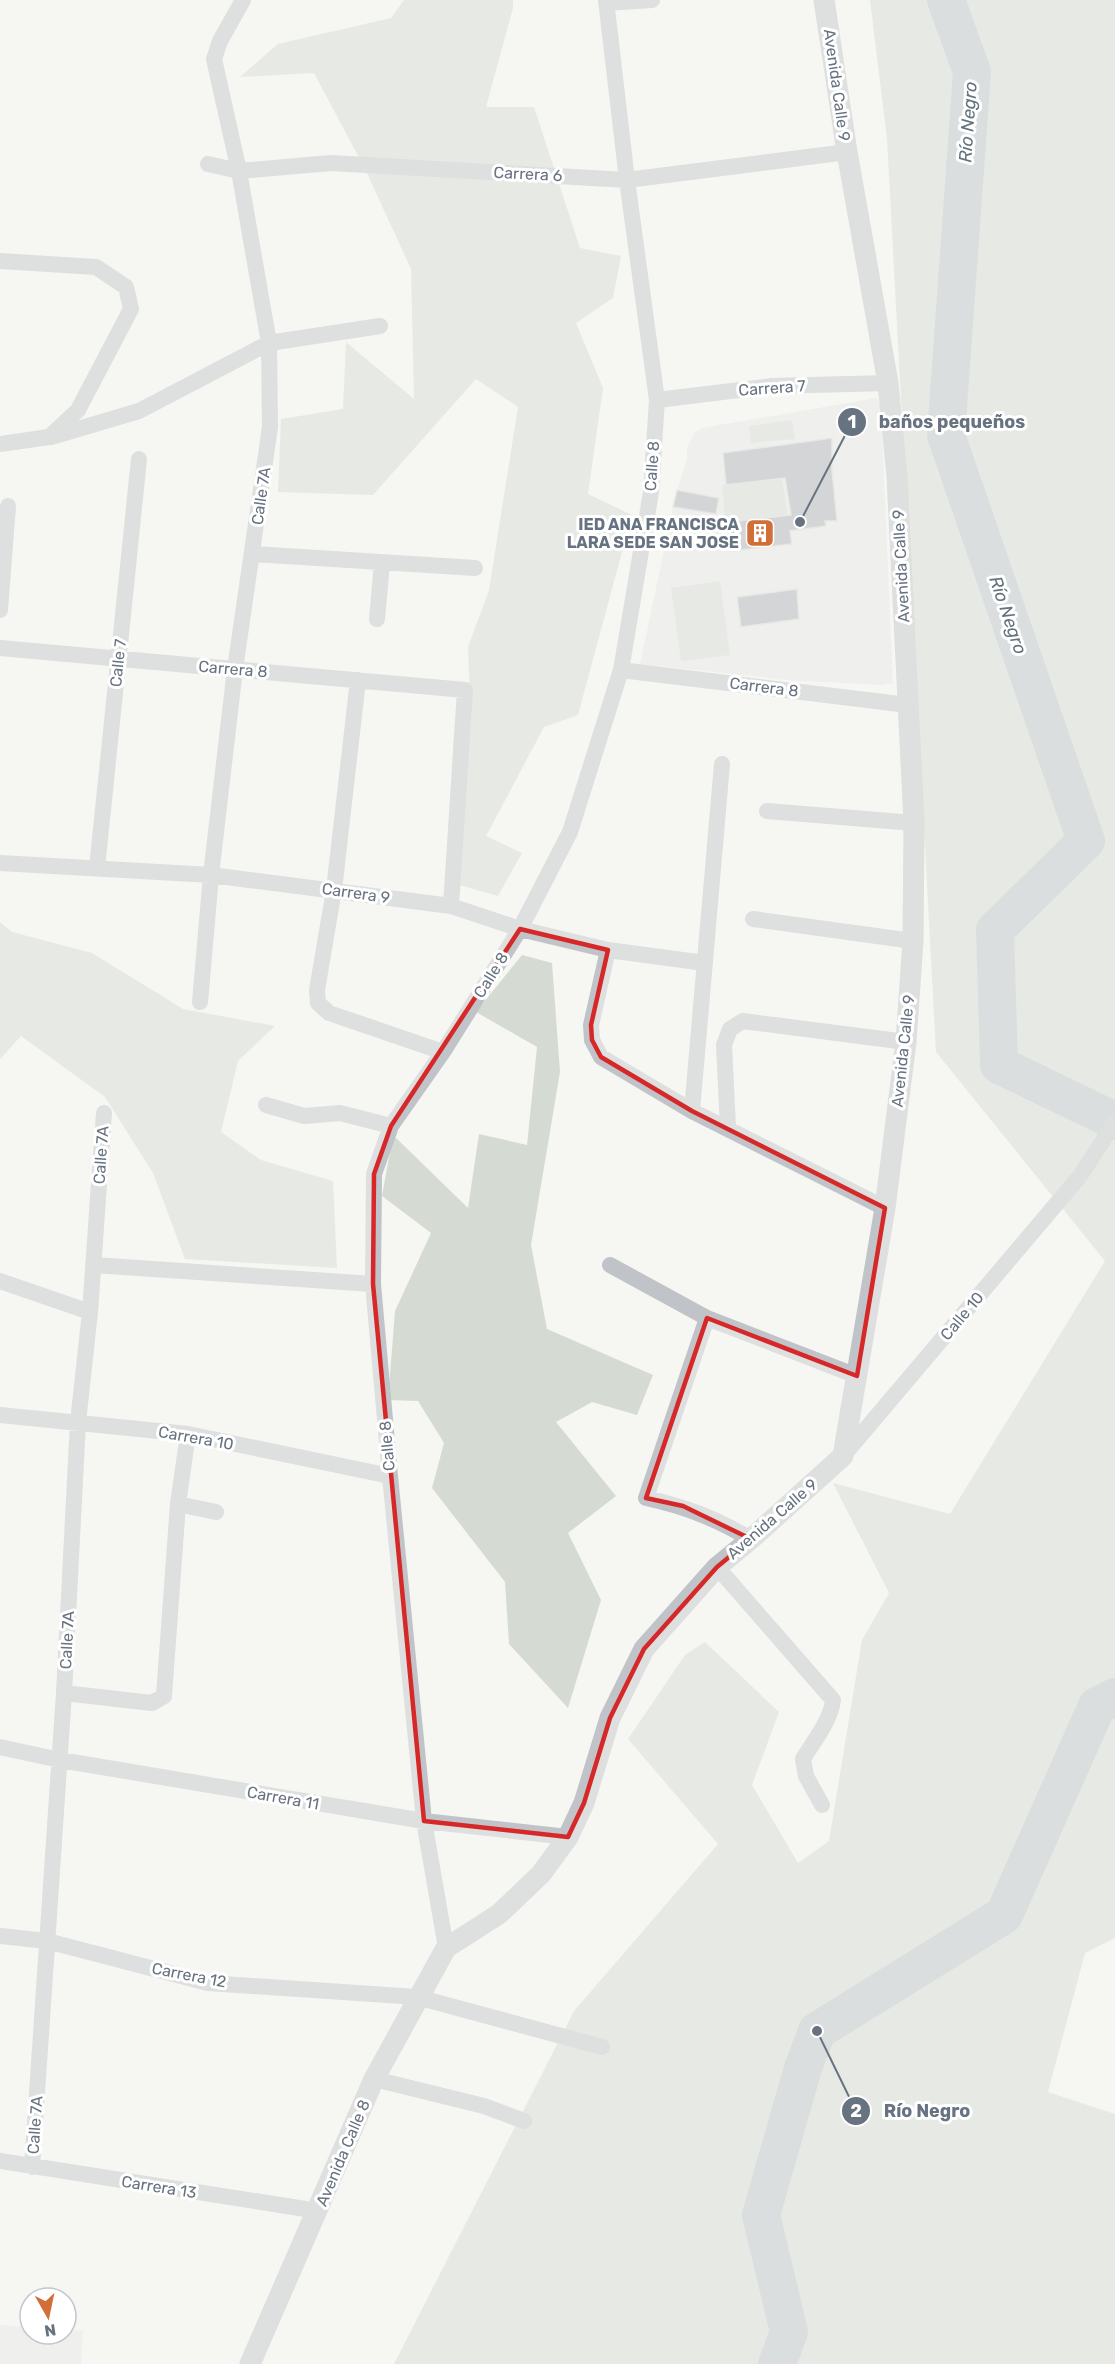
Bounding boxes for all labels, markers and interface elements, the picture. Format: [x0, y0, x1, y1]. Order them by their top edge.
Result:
street label: Avenida Calle 9 [820, 28, 854, 142]
water label: Río Negro [954, 81, 982, 163]
street label: Carrera 6 [493, 163, 563, 185]
street label: Carrera 7 [738, 376, 806, 400]
callout: baños pequeños [837, 404, 1037, 440]
text: 1 [848, 411, 856, 433]
text: baños pequeños [879, 411, 1025, 433]
street label: Calle 8 [641, 440, 663, 492]
street label: Calle 7A [248, 466, 275, 526]
street label: Avenida Calle 9 [889, 509, 913, 623]
place label: IED ANA FRANCISCA LARA SEDE SAN JOSE [567, 515, 740, 552]
building icon: IED ANA FRANCISCA LARA SEDE SAN JOSE [744, 517, 776, 549]
water label: Río Negro [984, 573, 1032, 657]
street label: Calle 7 [106, 638, 130, 688]
street label: Carrera 8 [198, 657, 268, 681]
street label: Carrera 8 [728, 673, 800, 701]
street label: Carrera 9 [321, 879, 391, 907]
street label: Calle 8 [470, 949, 512, 1001]
street label: Avenida Calle 9 [888, 994, 918, 1108]
street label: Calle 7A [89, 1125, 113, 1185]
street label: Calle 10 [936, 1288, 988, 1344]
street label: Calle 8 [375, 1420, 399, 1472]
street label: Carrera 10 [157, 1422, 235, 1454]
street label: Avenida Calle 9 [723, 1475, 821, 1563]
street label: Calle 7A [56, 1610, 78, 1670]
street label: Carrera 11 [245, 1782, 321, 1814]
street label: Carrera 12 [150, 1958, 228, 1992]
callout: Río Negro [841, 2093, 982, 2129]
street label: Calle 7A [23, 2095, 47, 2155]
street label: Avenida Calle 8 [312, 2097, 374, 2209]
text: 2 [850, 2100, 862, 2122]
text: Río Negro [884, 2100, 970, 2122]
street label: Carrera 13 [120, 2172, 198, 2202]
north arrow [18, 2286, 78, 2346]
text: N [43, 2320, 57, 2341]

